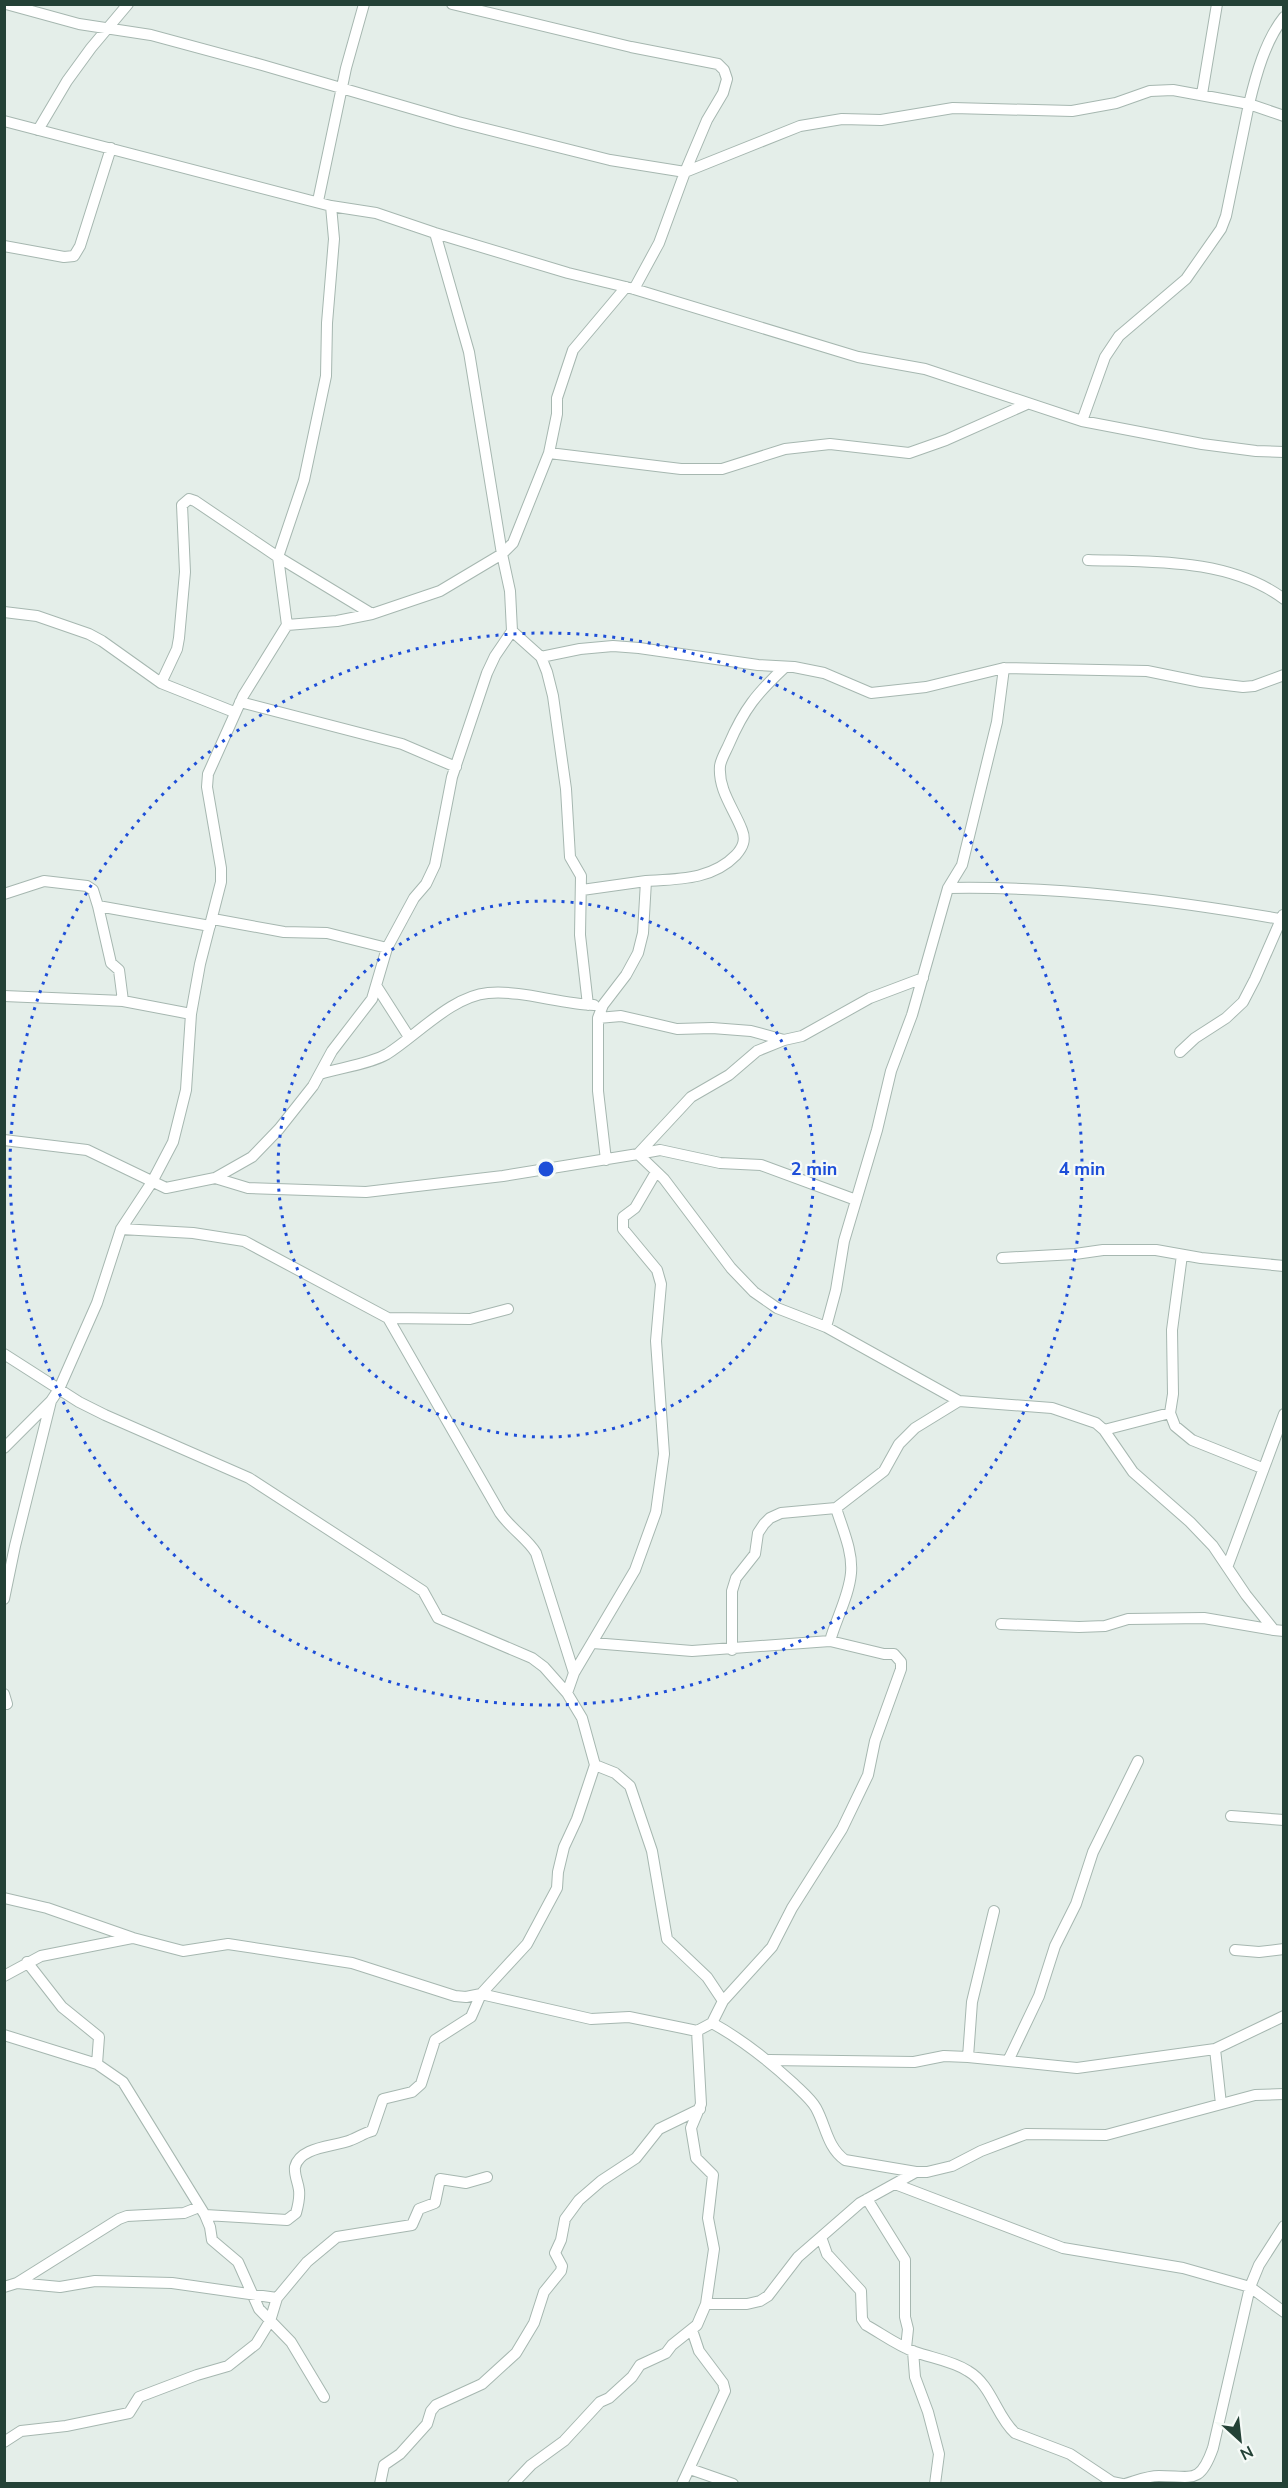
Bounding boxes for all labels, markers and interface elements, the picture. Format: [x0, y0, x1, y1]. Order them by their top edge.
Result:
text: 2 min [791, 1157, 837, 1181]
text: 4 min [1059, 1157, 1105, 1181]
centre of rings [536, 1159, 556, 1179]
north arrow [1210, 2410, 1270, 2470]
text: N [1236, 2440, 1257, 2465]

